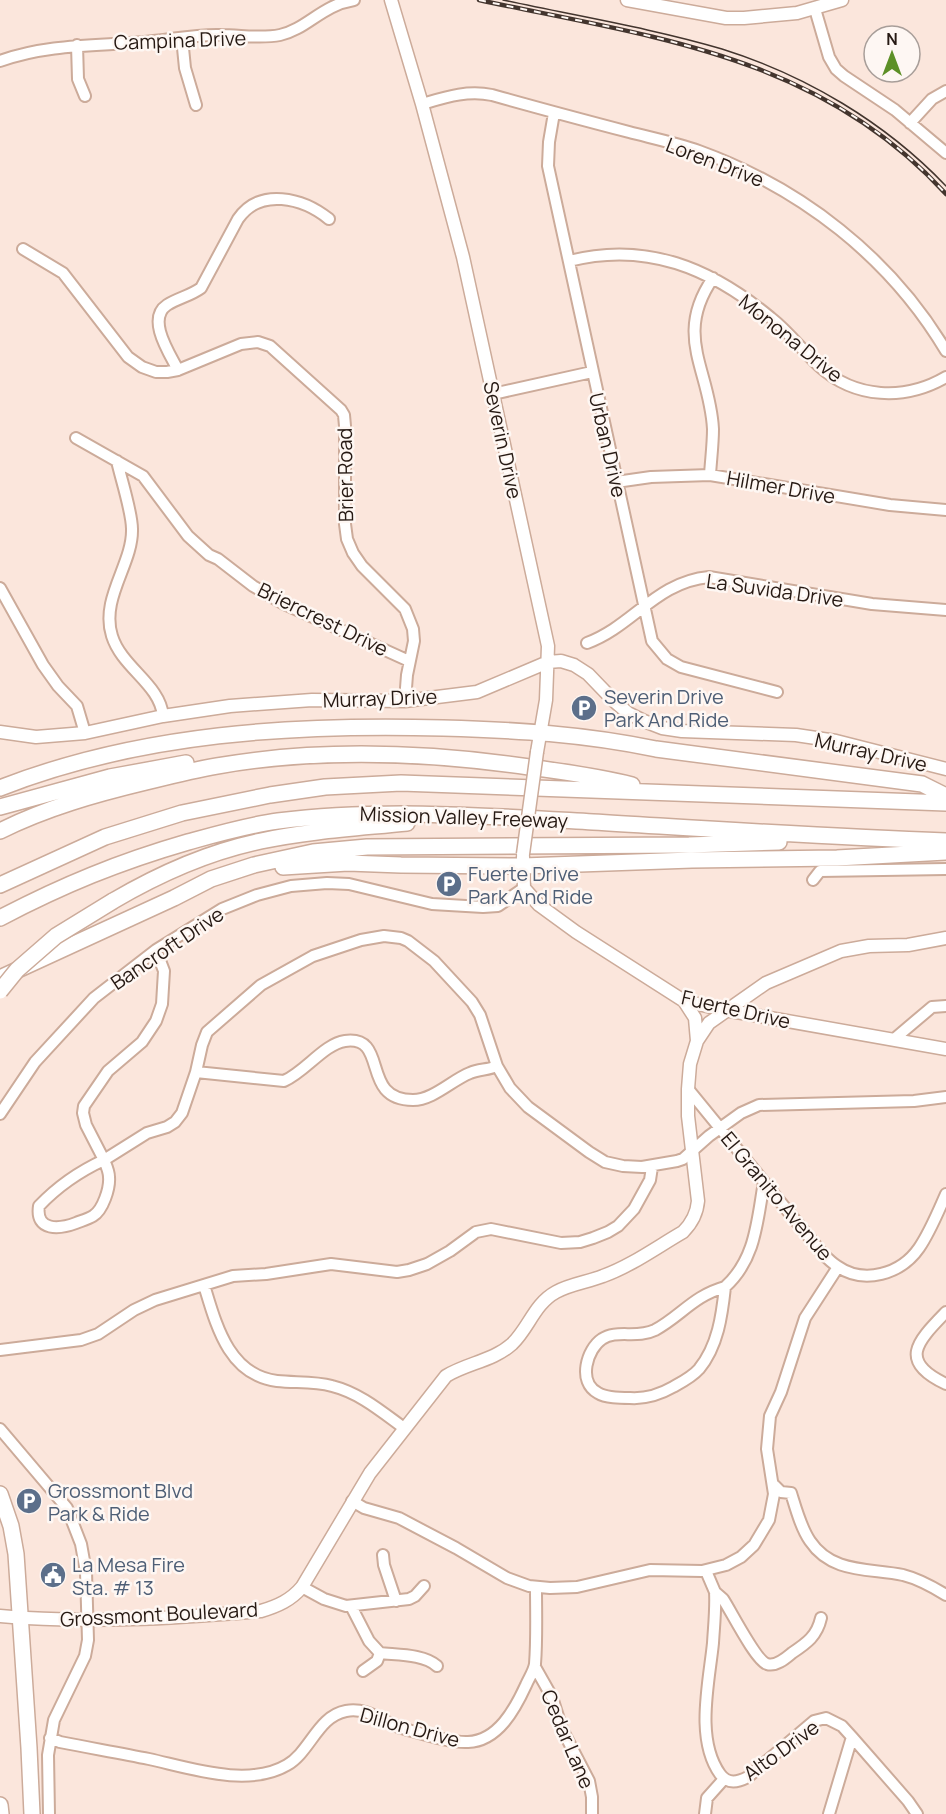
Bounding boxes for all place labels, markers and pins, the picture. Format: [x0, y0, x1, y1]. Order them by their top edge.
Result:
place label: Severin Drive Park And Ride [604, 683, 729, 733]
parking icon: Severin Drive Park And Ride [569, 693, 599, 723]
place label: Fuerte Drive Park And Ride [468, 860, 593, 910]
parking icon: Fuerte Drive Park And Ride [434, 869, 464, 899]
place label: Grossmont Blvd Park & Ride [48, 1477, 193, 1527]
parking icon: Grossmont Blvd Park & Ride [14, 1486, 44, 1516]
place label: La Mesa Fire Sta. # 13 [72, 1551, 185, 1601]
public building icon: La Mesa Fire Sta. # 13 [38, 1560, 68, 1590]

